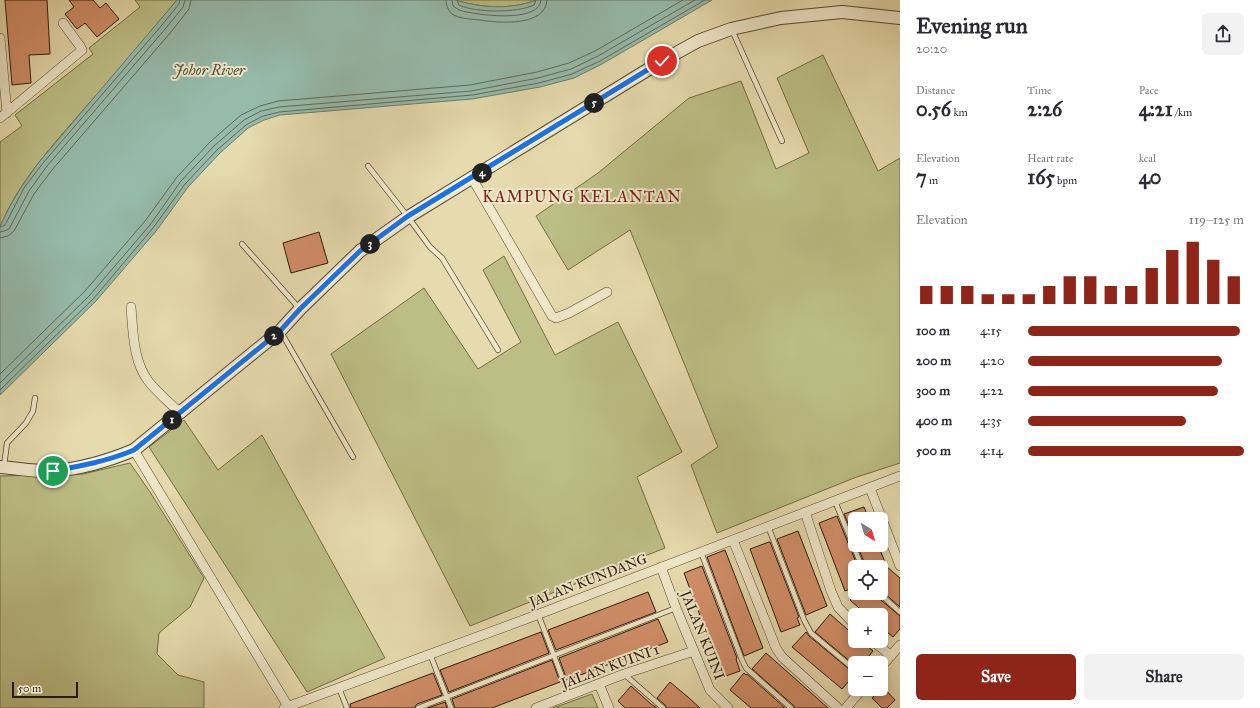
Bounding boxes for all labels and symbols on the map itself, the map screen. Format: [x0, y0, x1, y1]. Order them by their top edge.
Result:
pin [645, 44, 679, 78]
water label: Johor River [172, 61, 246, 79]
pin: 5 [584, 93, 604, 113]
pin: 4 [472, 163, 492, 183]
district label: KAMPUNG KELANTAN [482, 187, 682, 206]
pin: 3 [360, 234, 380, 254]
pin: 2 [264, 326, 284, 346]
pin: 1 [162, 410, 182, 430]
pin [36, 454, 70, 488]
north arrow [848, 512, 888, 552]
street label: JALAN KUNDANG [525, 550, 650, 612]
street label: JALAN KUINI [675, 586, 728, 683]
street label: JALAN KUINI 1 [557, 641, 662, 694]
scale bar [12, 680, 78, 699]

